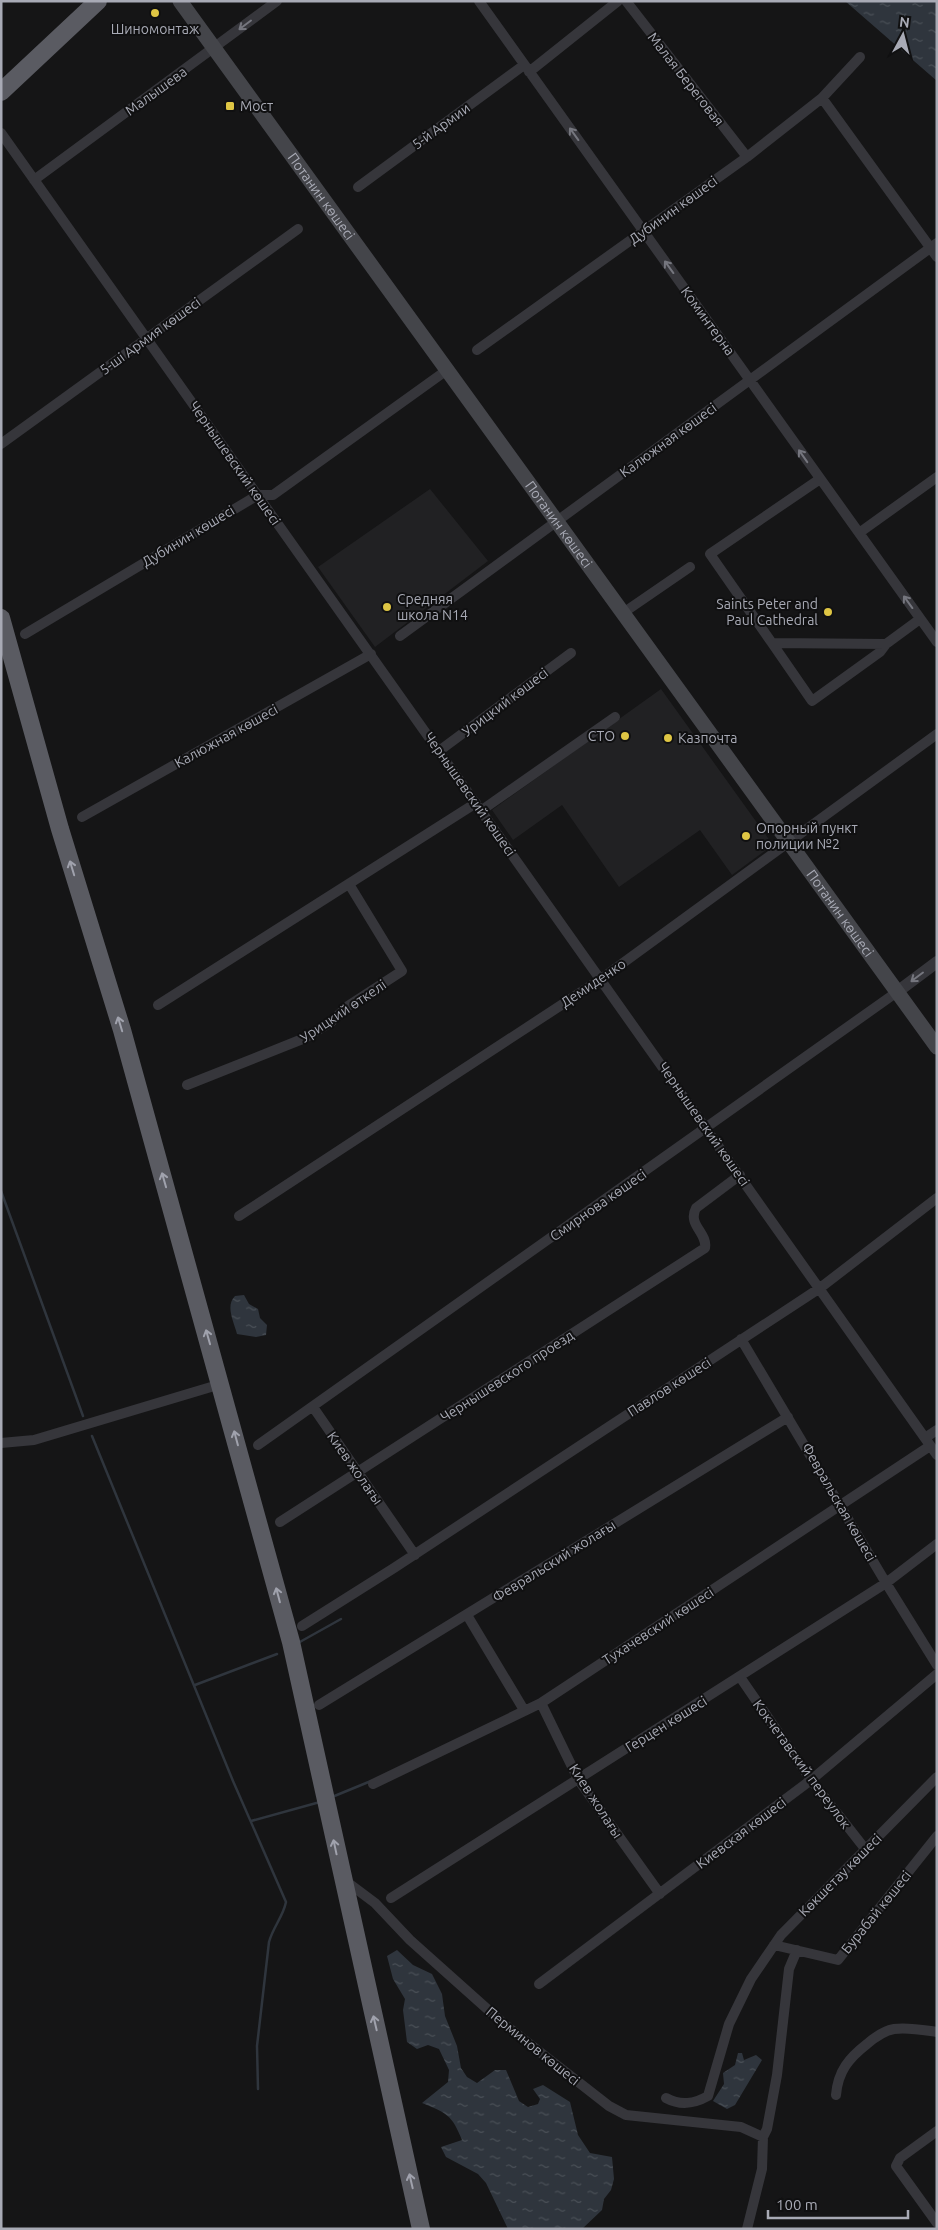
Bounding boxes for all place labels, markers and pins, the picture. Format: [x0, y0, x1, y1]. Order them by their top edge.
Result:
marker: Шиномонтаж [149, 7, 161, 19]
place label: Шиномонтаж [111, 21, 200, 37]
place label: Мост [240, 98, 273, 114]
marker: Мост [224, 100, 236, 112]
place label: Средняя школа N14 [397, 591, 468, 623]
place label: Saints Peter and Paul Cathedral [716, 596, 818, 628]
marker: Средняя школа N14 [381, 601, 393, 613]
marker: Saints Peter and Paul Cathedral [822, 606, 834, 618]
place label: СТО [588, 728, 615, 744]
marker: СТО [619, 730, 631, 742]
place label: Казпочта [678, 730, 737, 746]
marker: Казпочта [662, 732, 674, 744]
place label: Опорный пункт полиции №2 [756, 820, 858, 852]
marker: Опорный пункт полиции №2 [740, 830, 752, 842]

